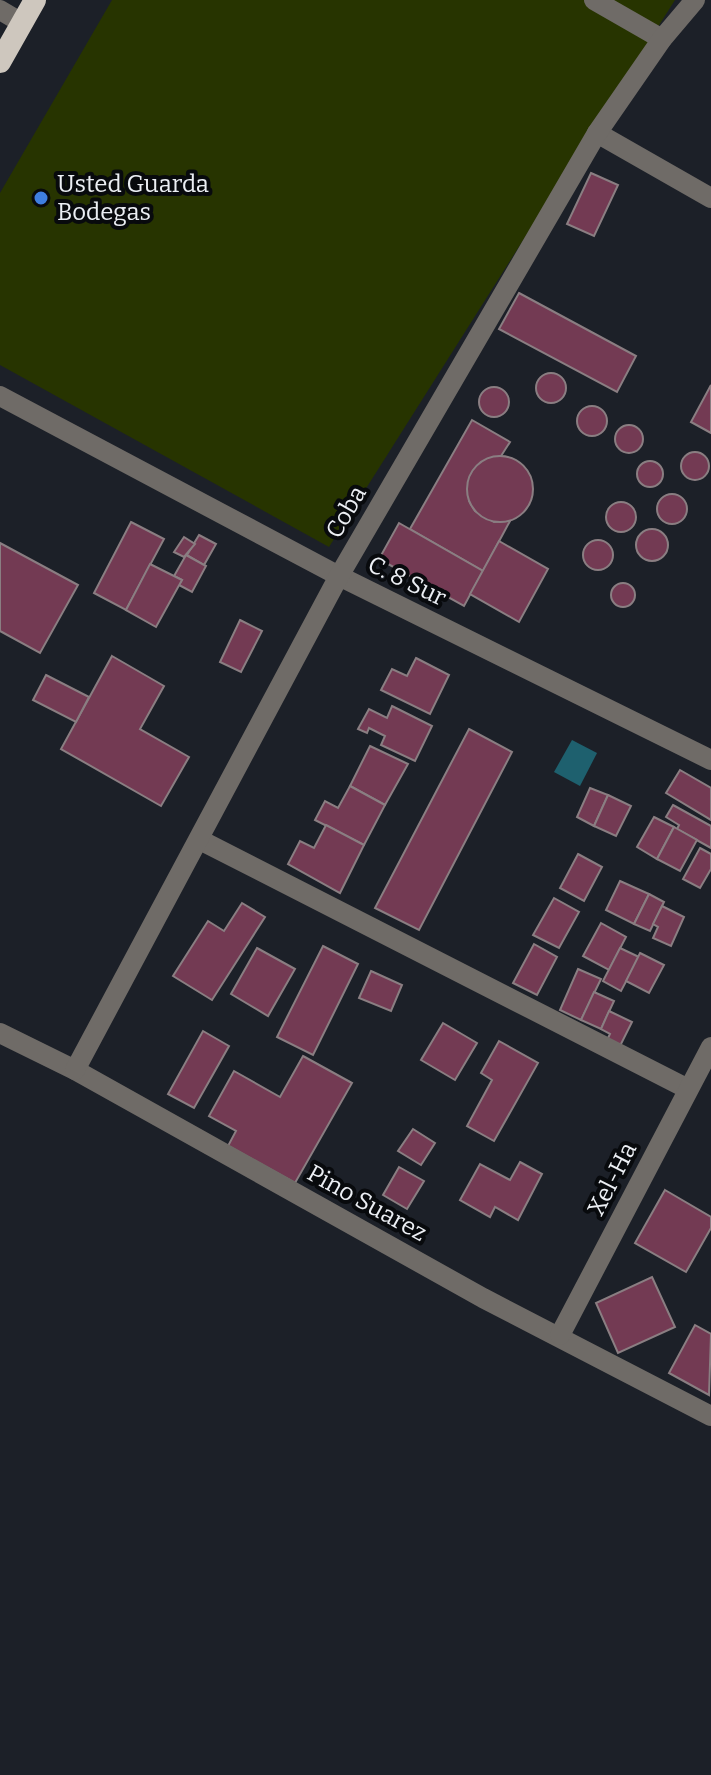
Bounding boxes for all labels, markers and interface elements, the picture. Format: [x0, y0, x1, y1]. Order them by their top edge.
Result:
place label: Usted Guarda Bodegas [57, 170, 209, 226]
marker: Usted Guarda Bodegas [32, 189, 50, 207]
street label: Coba [320, 481, 372, 543]
street label: C. 8 Sur [363, 550, 451, 612]
street label: Xel-Ha [582, 1138, 642, 1220]
street label: Pino Suarez [303, 1159, 431, 1247]

